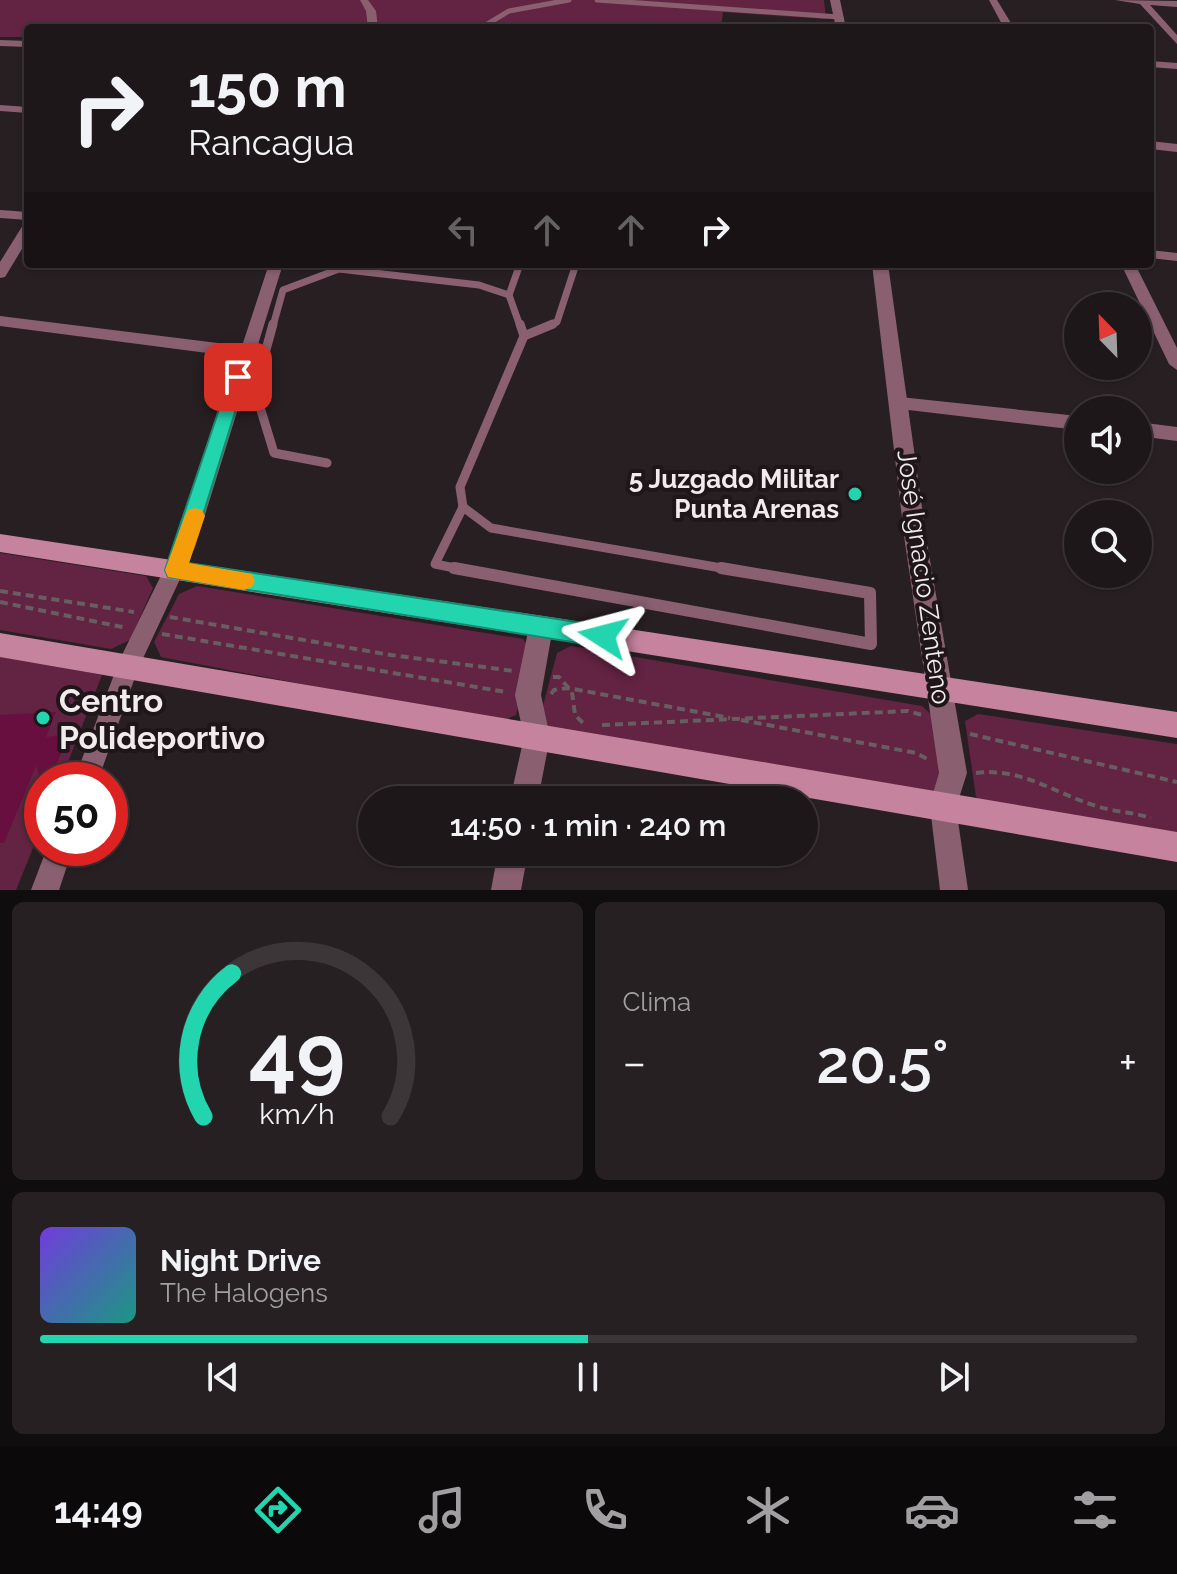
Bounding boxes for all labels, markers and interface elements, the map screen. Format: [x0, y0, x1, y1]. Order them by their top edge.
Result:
text: 150 m [188, 54, 347, 120]
icon: right [56, 56, 160, 160]
text: Rancagua [188, 121, 354, 163]
icon: left [441, 208, 485, 252]
icon: ahead [525, 208, 569, 252]
icon: ahead [609, 208, 653, 252]
icon: right [693, 208, 737, 252]
north arrow [1064, 292, 1152, 380]
map controls [1064, 292, 1152, 588]
pin [204, 343, 272, 411]
icon: arrive [216, 355, 260, 399]
button: sound [1064, 396, 1152, 484]
street label: José Ignacio Zenteno [891, 448, 957, 706]
place label: 5 Juzgado Militar Punta Arenas [629, 464, 839, 524]
marker: 5 Juzgado Militar Punta Arenas [846, 485, 864, 503]
button: search [1064, 500, 1152, 588]
position arrow [561, 594, 645, 678]
place label: Centro Polideportivo [59, 682, 265, 756]
marker: Centro Polideportivo [34, 709, 52, 727]
speed limit sign: 50 [24, 762, 128, 866]
text: 14:50 · 1 min · 240 m [450, 808, 726, 843]
text: Clima [623, 987, 691, 1017]
text: 49 [249, 1005, 346, 1102]
text: 20.5° [816, 1027, 949, 1097]
text: − [623, 1037, 646, 1088]
text: + [1119, 1037, 1137, 1088]
text: km/h [260, 1097, 335, 1131]
text: Night Drive [160, 1243, 321, 1278]
text: The Halogens [160, 1278, 328, 1308]
icon: previous [201, 1355, 245, 1399]
icon: pause [566, 1355, 610, 1399]
icon: next [932, 1355, 976, 1399]
icon: directions [250, 1482, 306, 1538]
icon: music [414, 1482, 470, 1538]
icon: phone [577, 1482, 633, 1538]
icon: climate [740, 1482, 796, 1538]
icon: car [904, 1482, 960, 1538]
icon: filters [1067, 1482, 1123, 1538]
text: 14:49 [54, 1489, 143, 1531]

